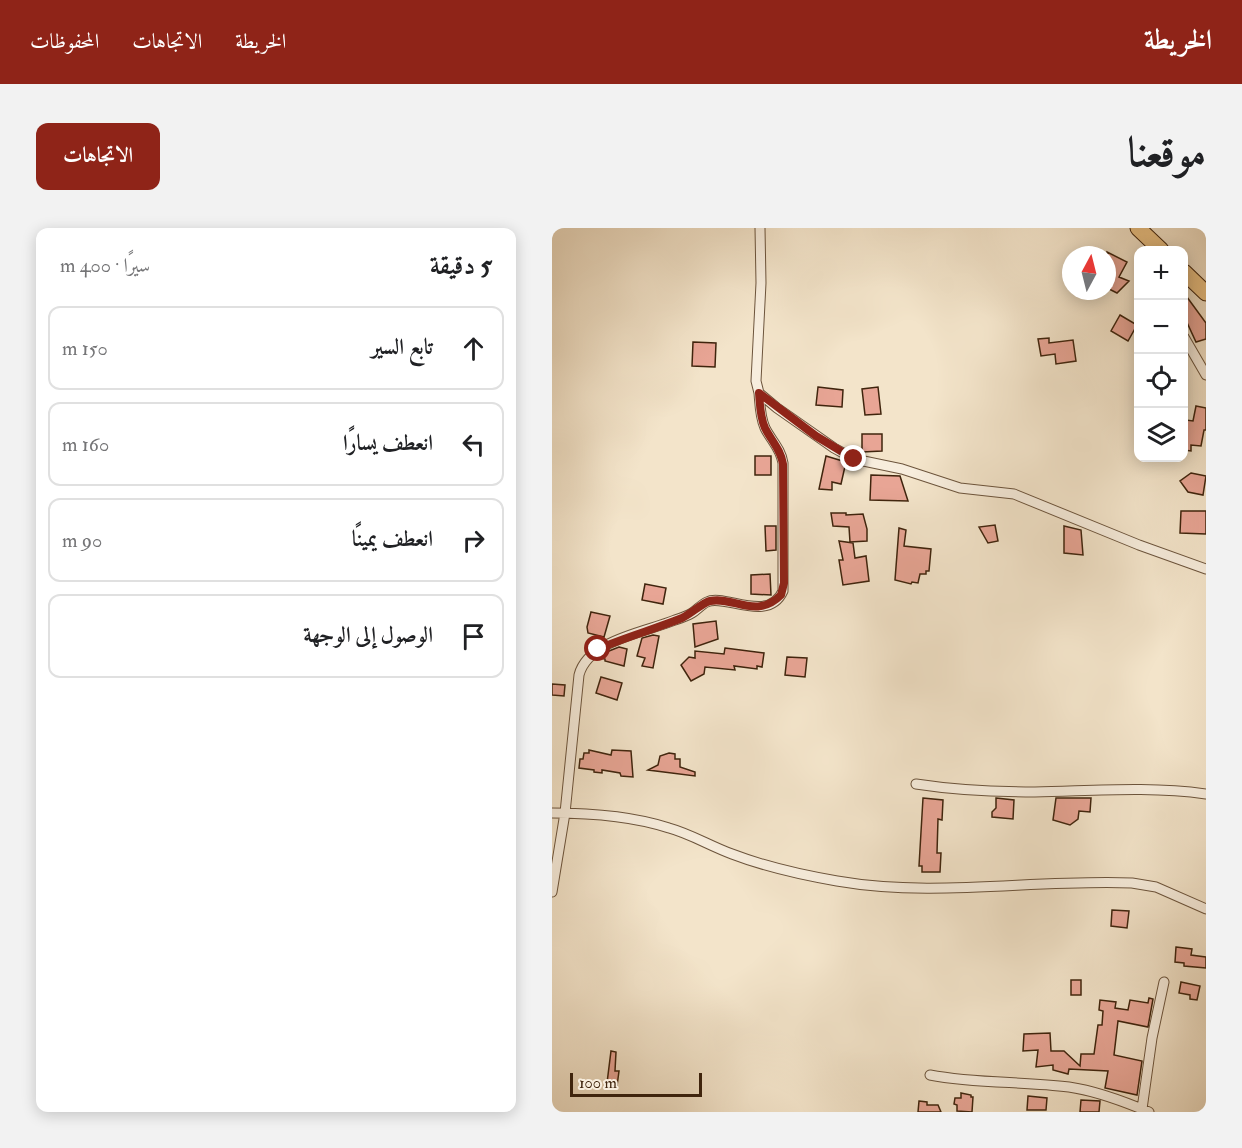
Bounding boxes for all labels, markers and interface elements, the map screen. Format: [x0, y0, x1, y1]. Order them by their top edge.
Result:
text: الخريطة [1144, 23, 1212, 58]
text: المحفوظات [30, 28, 99, 55]
text: الاتجاهات [132, 28, 202, 55]
text: الخريطة [235, 28, 286, 55]
button: الاتجاهات [36, 123, 160, 190]
text: موقعنا [1128, 127, 1206, 179]
north arrow [1062, 246, 1116, 300]
map controls [1134, 246, 1188, 462]
button: + [1134, 246, 1188, 300]
text: 5 دقيقة [430, 250, 492, 282]
text: سيرًا · 400 m [60, 253, 150, 278]
button: − [1134, 300, 1188, 354]
icon: ahead [457, 332, 490, 365]
text: تابع السير [371, 333, 433, 361]
text: 150 m [62, 336, 108, 361]
button: locate [1134, 354, 1188, 408]
button: layers [1134, 408, 1188, 462]
icon: left [457, 428, 490, 461]
text: انعطف يسارًا [343, 429, 433, 457]
text: 160 m [62, 432, 109, 457]
route end [840, 445, 866, 471]
icon: right [457, 524, 490, 557]
text: انعطف يمينًا [352, 525, 433, 553]
text: 90 m [62, 528, 102, 553]
icon: arrive [457, 620, 490, 653]
text: الوصول إلى الوجهة [303, 621, 433, 649]
route start [584, 635, 610, 661]
scale bar [570, 1070, 702, 1098]
text: 100 m [579, 1073, 617, 1093]

